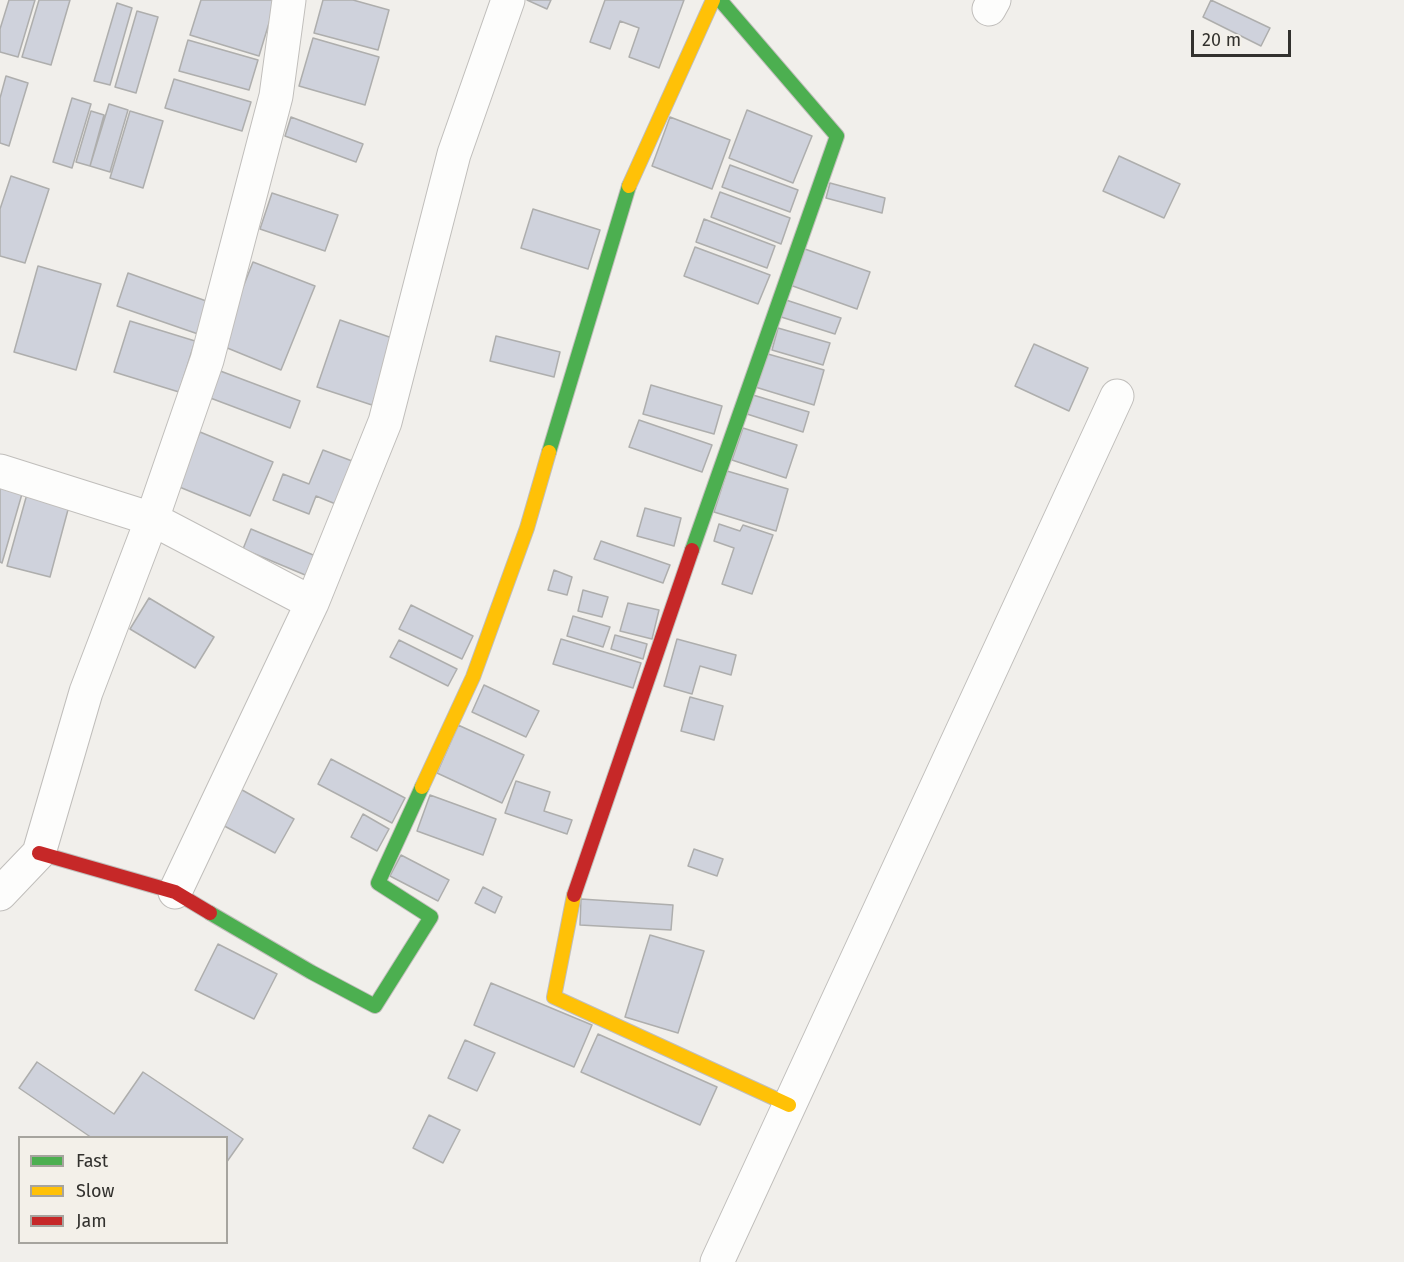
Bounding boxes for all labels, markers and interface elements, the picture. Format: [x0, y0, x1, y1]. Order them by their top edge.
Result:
scale bar [1194, 18, 1294, 56]
text: 20 m [1202, 29, 1241, 51]
legend [18, 1136, 228, 1244]
text: Fast [76, 1150, 108, 1172]
text: Slow [76, 1180, 114, 1202]
text: Jam [76, 1210, 107, 1232]

